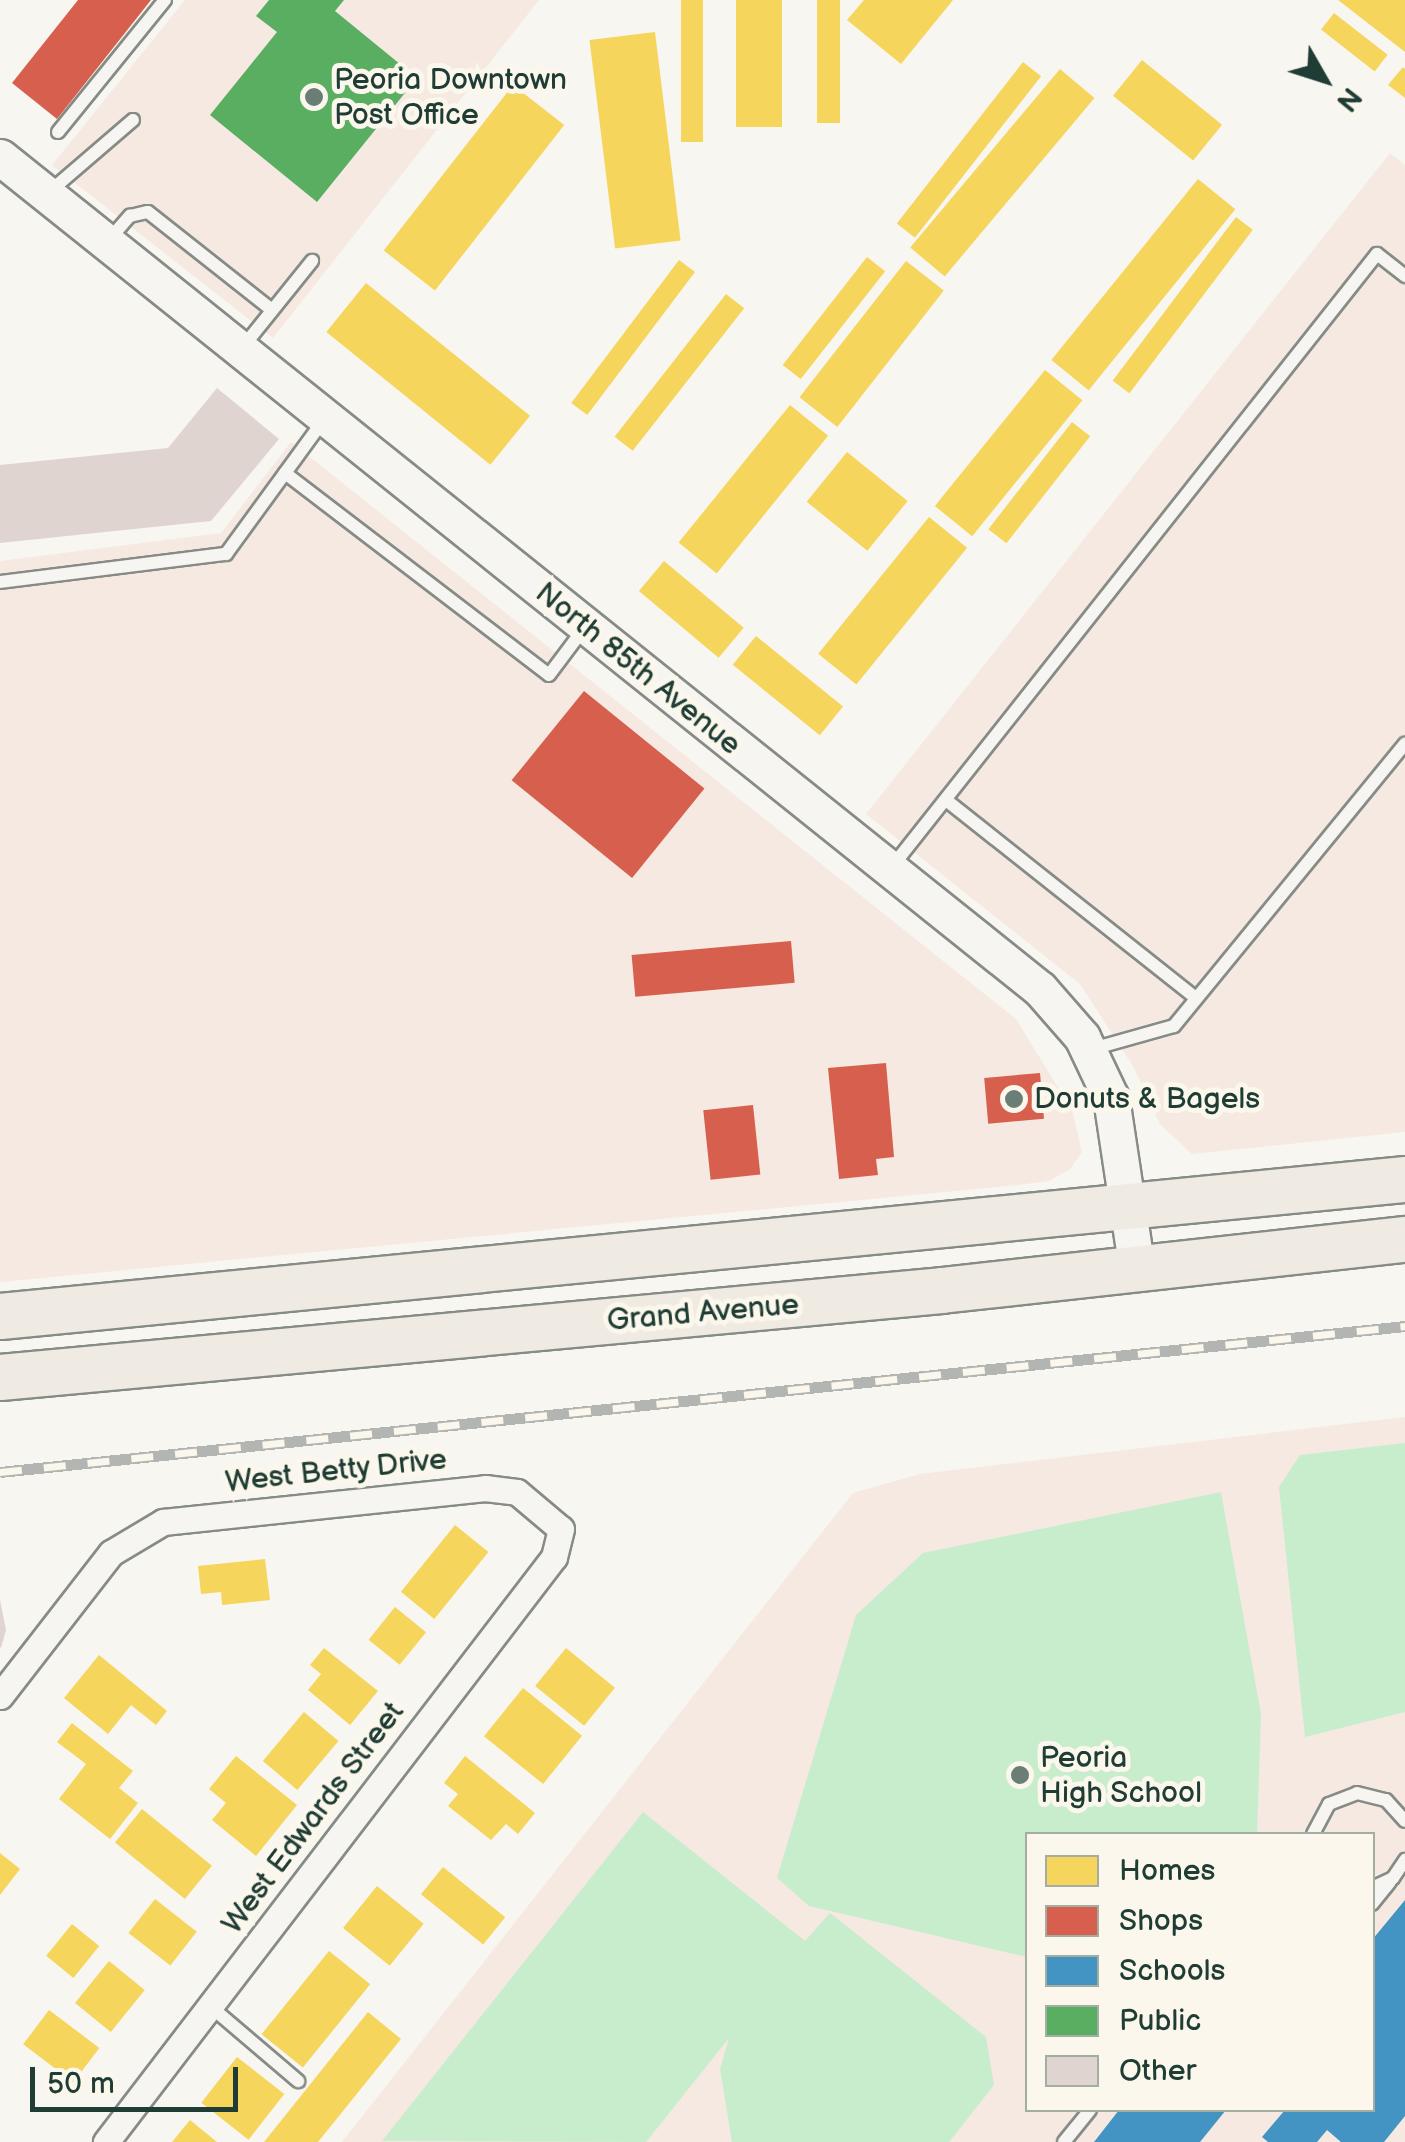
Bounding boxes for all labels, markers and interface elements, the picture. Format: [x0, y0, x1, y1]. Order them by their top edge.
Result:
north arrow [1275, 30, 1375, 130]
place label: Peoria Downtown Post Office [334, 62, 567, 132]
text: N [1329, 81, 1368, 118]
marker: Peoria Downtown Post Office [303, 86, 325, 108]
street label: North 85th Avenue [528, 575, 748, 763]
place label: Donuts & Bagels [1034, 1081, 1260, 1117]
marker: Donuts & Bagels [1003, 1088, 1025, 1110]
street label: Grand Avenue [605, 1287, 801, 1339]
street label: West Betty Drive [222, 1441, 450, 1501]
street label: West Edwards Street [214, 1695, 412, 1941]
place label: Peoria High School [1040, 1740, 1202, 1810]
marker: Peoria High School [1009, 1764, 1031, 1786]
legend [1025, 1832, 1375, 2112]
text: Homes [1119, 1853, 1215, 1889]
text: Shops [1119, 1903, 1203, 1939]
text: Schools [1119, 1953, 1225, 1989]
text: Public [1119, 2003, 1201, 2039]
scale bar [35, 2047, 242, 2109]
text: Other [1119, 2053, 1196, 2089]
text: 50 m [47, 2066, 115, 2102]

